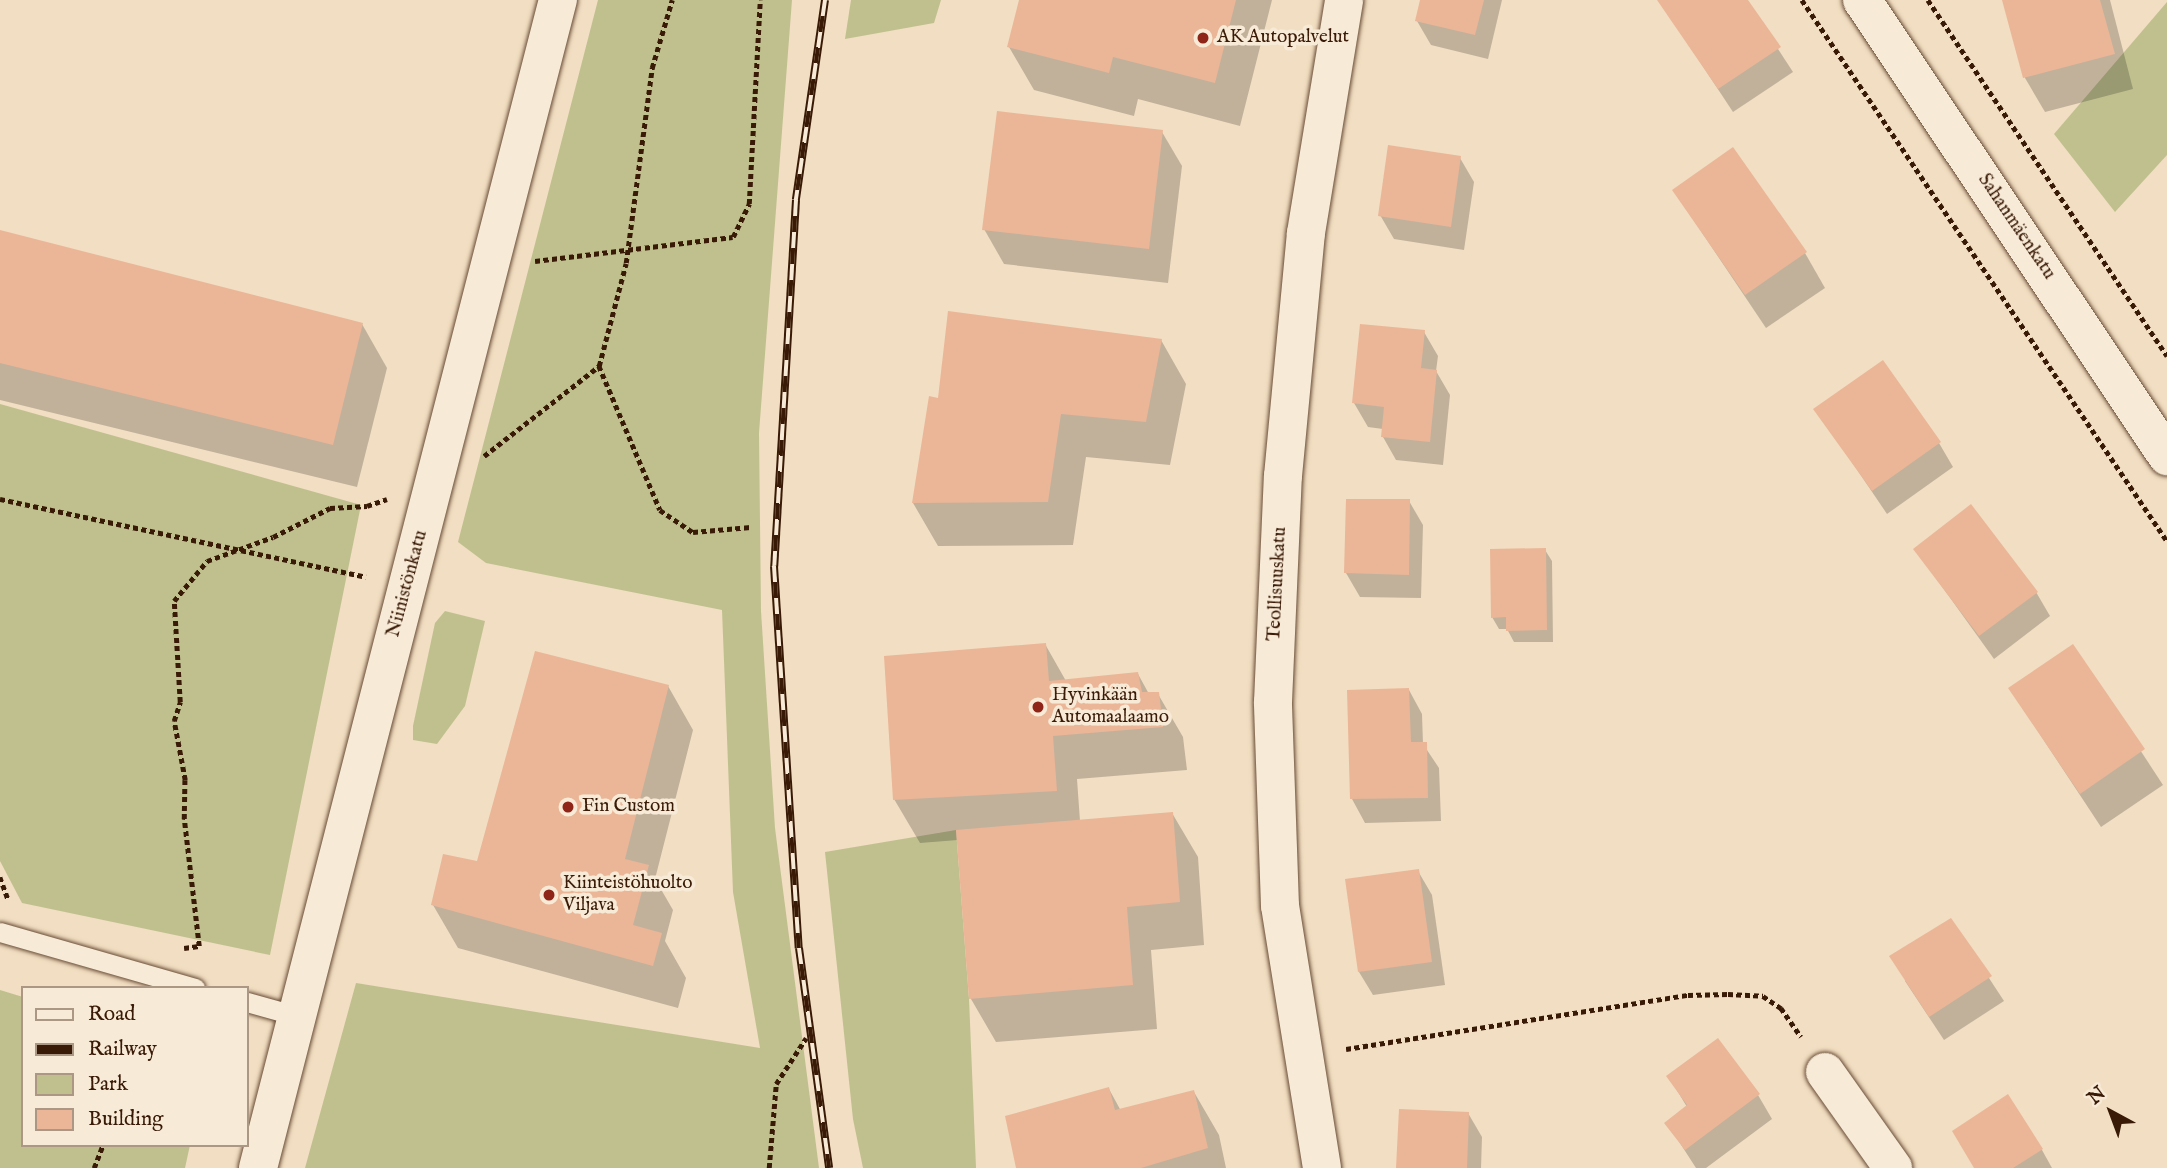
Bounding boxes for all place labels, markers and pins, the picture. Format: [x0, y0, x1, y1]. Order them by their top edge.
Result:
place label: AK Autopalvelut [1217, 27, 1349, 49]
marker: AK Autopalvelut [1195, 30, 1211, 46]
place label: Hyvinkään Automaalaamo [1052, 685, 1169, 729]
marker: Hyvinkään Automaalaamo [1030, 699, 1046, 715]
place label: Fin Custom [582, 796, 675, 818]
marker: Fin Custom [560, 799, 576, 815]
place label: Kiinteistöhuolto Viljava [563, 873, 692, 917]
marker: Kiinteistöhuolto Viljava [541, 887, 557, 903]

